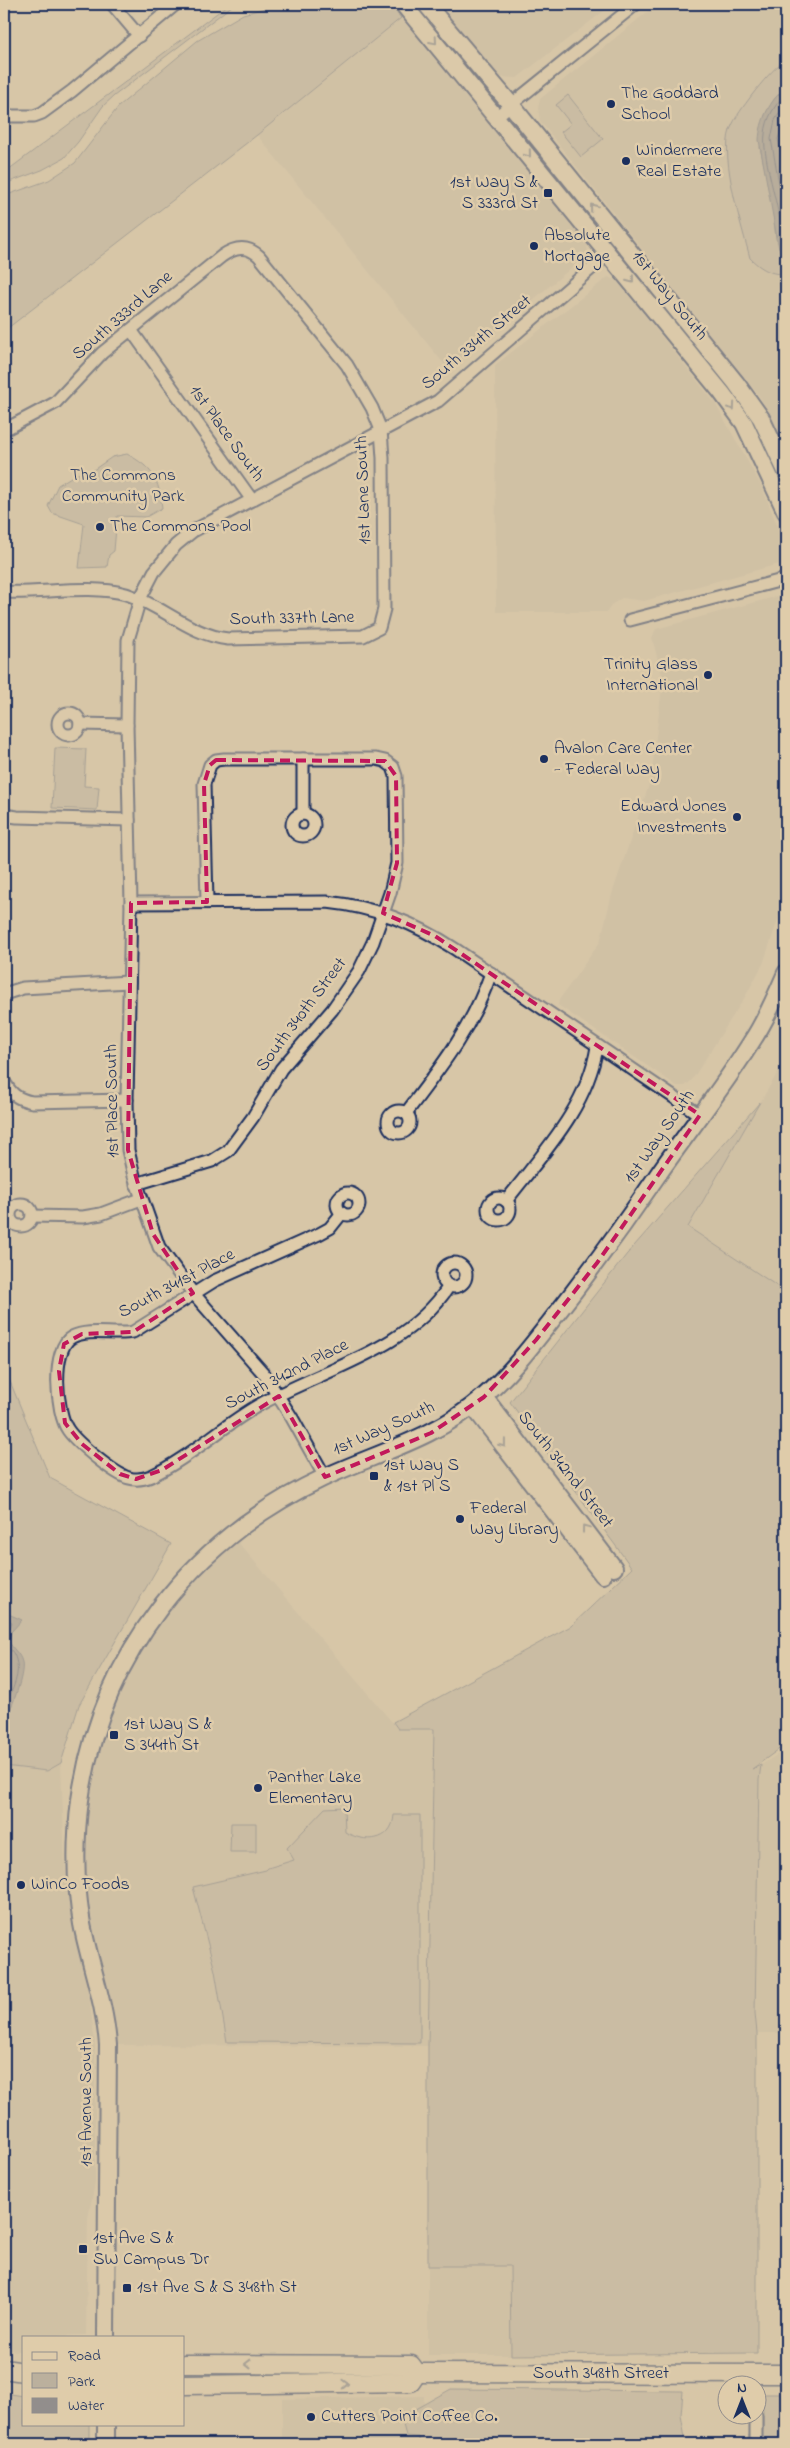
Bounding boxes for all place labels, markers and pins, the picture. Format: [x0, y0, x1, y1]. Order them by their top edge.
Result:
place label: The Goddard School [621, 81, 719, 128]
marker: The Goddard School [605, 98, 617, 110]
place label: Windermere Real Estate [636, 138, 723, 185]
marker: Windermere Real Estate [620, 155, 632, 167]
place label: 1st Way S & S 333rd St [450, 170, 538, 217]
marker: 1st Way S & S 333rd St [542, 187, 554, 199]
place label: Absolute Mortgage [544, 223, 611, 271]
marker: Absolute Mortgage [528, 240, 540, 252]
place label: The Commons Pool [110, 514, 251, 540]
marker: The Commons Pool [94, 521, 106, 533]
place label: Trinity Glass International [604, 652, 698, 699]
marker: Trinity Glass International [702, 669, 714, 681]
place label: Avalon Care Center - Federal Way [554, 736, 692, 783]
marker: Avalon Care Center - Federal Way [538, 753, 550, 765]
place label: Edward Jones Investments [620, 794, 727, 841]
marker: Edward Jones Investments [731, 811, 743, 823]
place label: 1st Way S & 1st Pl S [384, 1453, 459, 1500]
marker: 1st Way S & 1st Pl S [368, 1470, 380, 1482]
place label: Federal Way Library [469, 1496, 558, 1543]
marker: Federal Way Library [454, 1513, 466, 1525]
place label: 1st Way S & S 344th St [124, 1712, 212, 1759]
marker: 1st Way S & S 344th St [108, 1729, 120, 1741]
place label: Panther Lake Elementary [268, 1765, 362, 1812]
marker: Panther Lake Elementary [252, 1782, 264, 1794]
place label: WinCo Foods [31, 1872, 130, 1898]
marker: WinCo Foods [15, 1879, 27, 1891]
place label: 1st Ave S & SW Campus Dr [93, 2226, 209, 2273]
marker: 1st Ave S & SW Campus Dr [77, 2243, 89, 2255]
place label: 1st Ave S & S 348th St [137, 2275, 297, 2301]
marker: 1st Ave S & S 348th St [121, 2282, 133, 2294]
place label: Cutters Point Coffee Co. [321, 2404, 498, 2430]
marker: Cutters Point Coffee Co. [305, 2411, 317, 2423]

